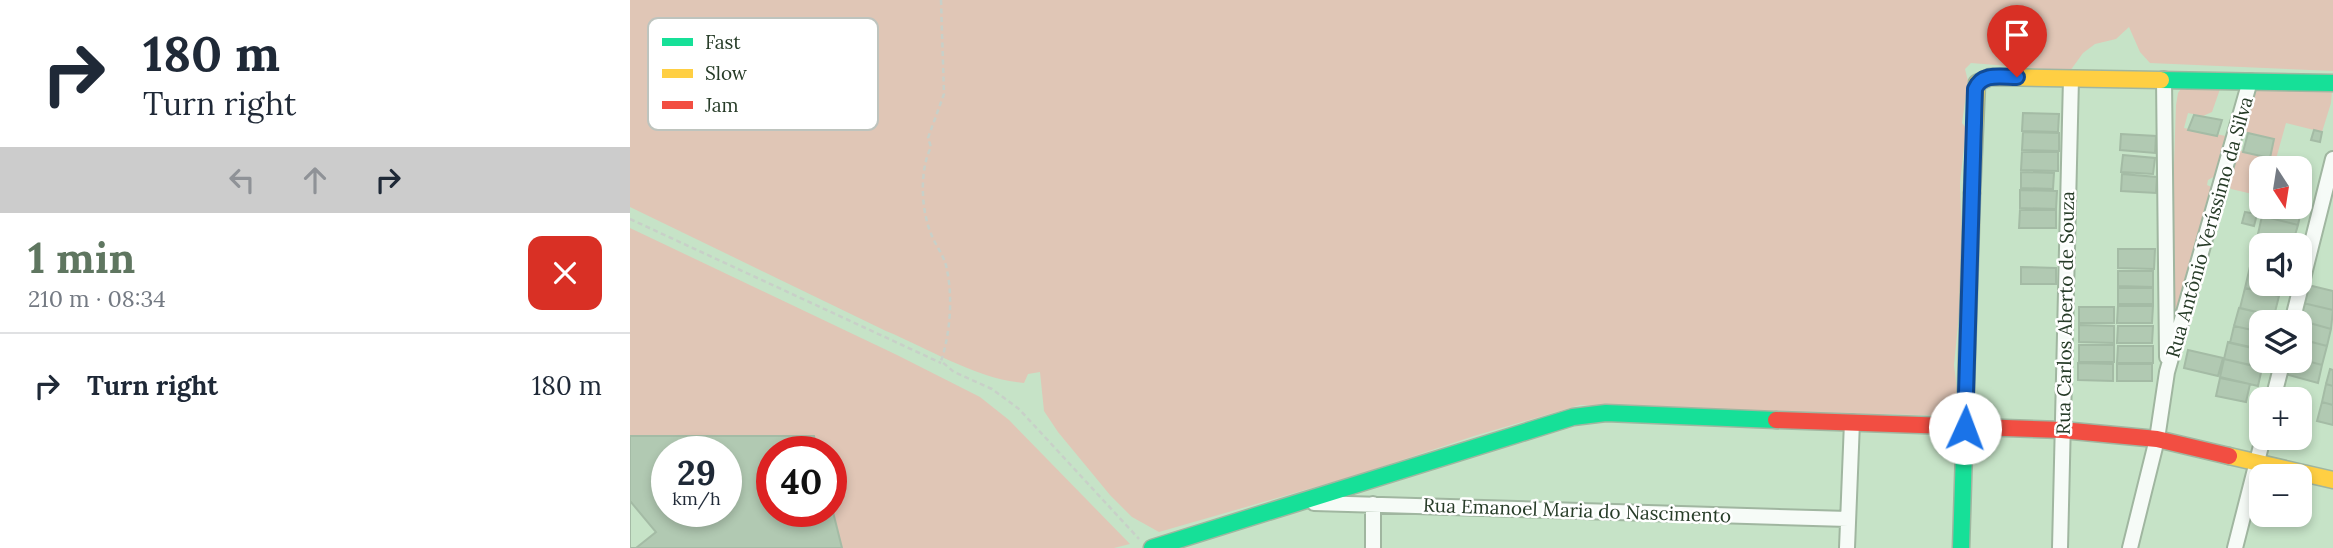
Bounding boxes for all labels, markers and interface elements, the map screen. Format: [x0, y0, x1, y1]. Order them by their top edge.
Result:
pin [1987, 5, 2047, 77]
icon: arrive [1998, 16, 2036, 54]
legend [648, 18, 878, 130]
text: 180 m [143, 22, 280, 84]
icon: right [28, 28, 119, 119]
text: Fast [705, 30, 741, 54]
text: Slow [705, 61, 748, 85]
text: Turn right [143, 83, 296, 124]
text: Jam [704, 93, 739, 117]
street label: Rua Antônio Veríssimo da Silva [2160, 93, 2258, 360]
north arrow [2249, 156, 2312, 219]
map controls [2249, 156, 2312, 527]
icon: left [223, 161, 261, 199]
icon: ahead [296, 161, 334, 199]
icon: right [369, 161, 407, 199]
street label: Rua Carlos Aberto de Souza [2051, 191, 2079, 435]
text: 1 min [28, 231, 135, 285]
button: sound [2249, 233, 2312, 296]
button: close [528, 236, 602, 310]
text: 210 m · 08:34 [28, 284, 166, 313]
button: layers [2249, 310, 2312, 373]
icon: right [28, 367, 66, 405]
text: Turn right [87, 369, 218, 402]
text: 180 m [532, 369, 602, 402]
button: + [2249, 387, 2312, 450]
position arrow [1928, 391, 2002, 465]
speed limit sign: 40 [756, 436, 847, 527]
text: 29 [677, 450, 716, 495]
button: − [2249, 464, 2312, 527]
text: km/h [672, 487, 721, 510]
street label: Rua Emanoel Maria do Nascimento [1422, 493, 1732, 527]

